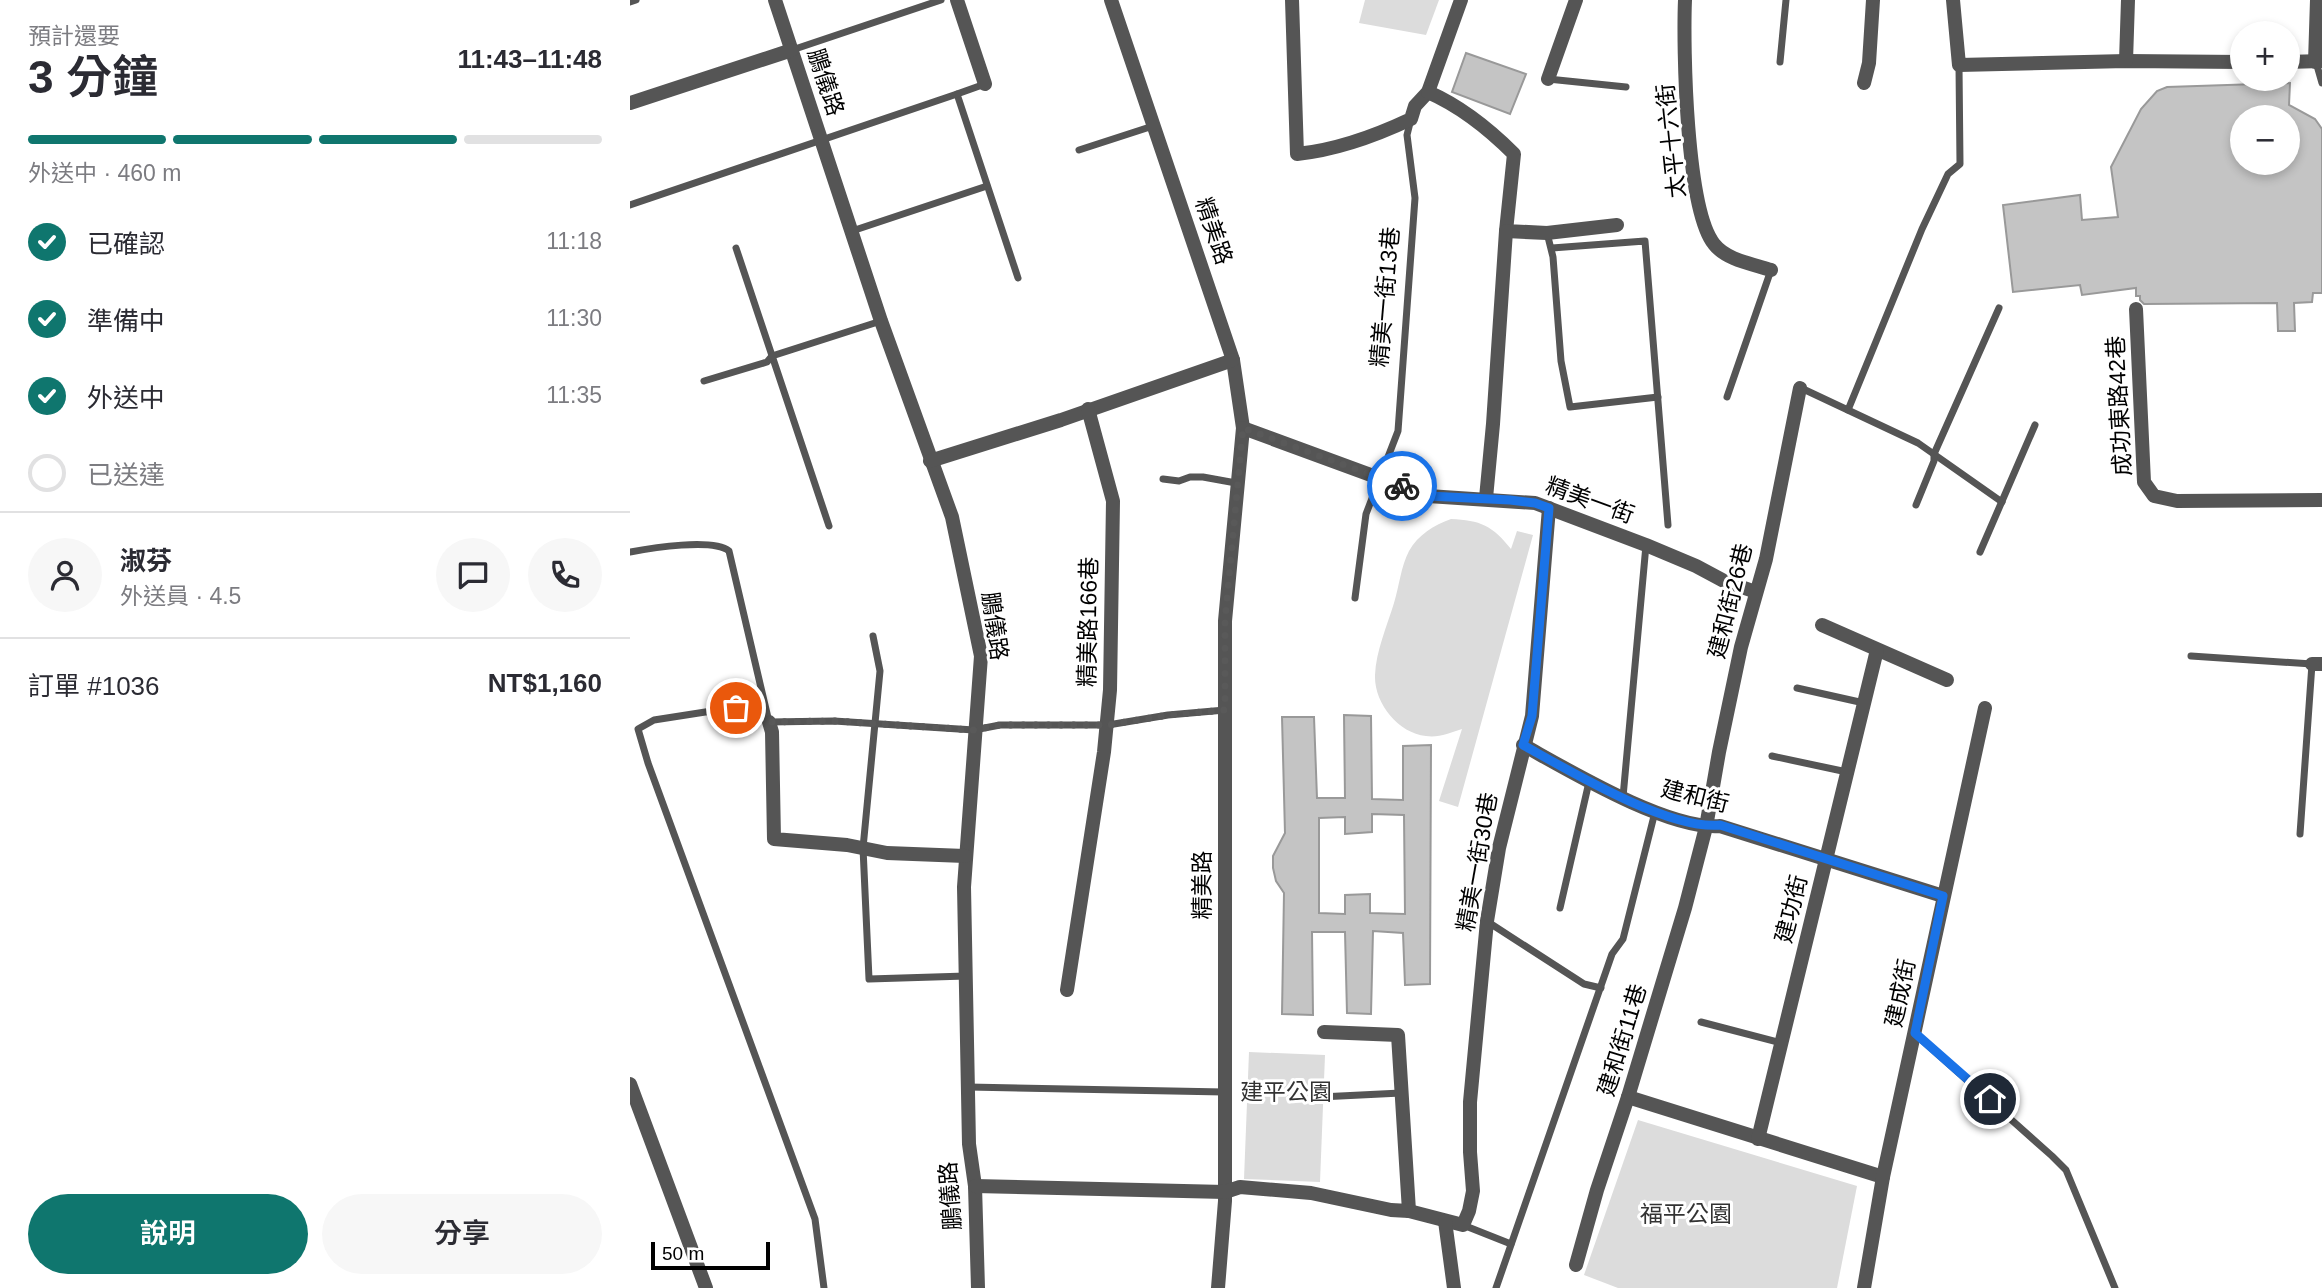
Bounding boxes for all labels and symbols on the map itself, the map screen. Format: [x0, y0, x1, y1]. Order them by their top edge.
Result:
street label: 鵬儀路 [803, 45, 849, 119]
street label: 太平十六街 [1652, 82, 1690, 200]
street label: 精美路 [1190, 194, 1238, 268]
street label: 精美一街13巷 [1366, 226, 1404, 368]
street label: 成功東路42巷 [2102, 335, 2136, 477]
courier [1367, 451, 1437, 521]
street label: 精美一街 [1542, 472, 1638, 528]
street label: 建和街26巷 [1703, 541, 1757, 661]
street label: 精美路166巷 [1074, 557, 1102, 687]
street label: 鵬儀路 [977, 590, 1013, 662]
pin [706, 678, 766, 738]
street label: 建和街 [1658, 775, 1732, 817]
street label: 精美一街30巷 [1452, 791, 1502, 933]
street label: 精美路 [1189, 851, 1215, 920]
street label: 建功街 [1770, 872, 1812, 946]
street label: 建成街 [1880, 957, 1920, 1029]
street label: 建和街11巷 [1593, 981, 1651, 1099]
pin [1960, 1069, 2020, 1129]
park label: 建平公園 [1240, 1079, 1332, 1105]
street label: 鵬儀路 [935, 1161, 965, 1231]
park label: 福平公園 [1640, 1201, 1732, 1227]
scale bar [651, 1239, 770, 1271]

